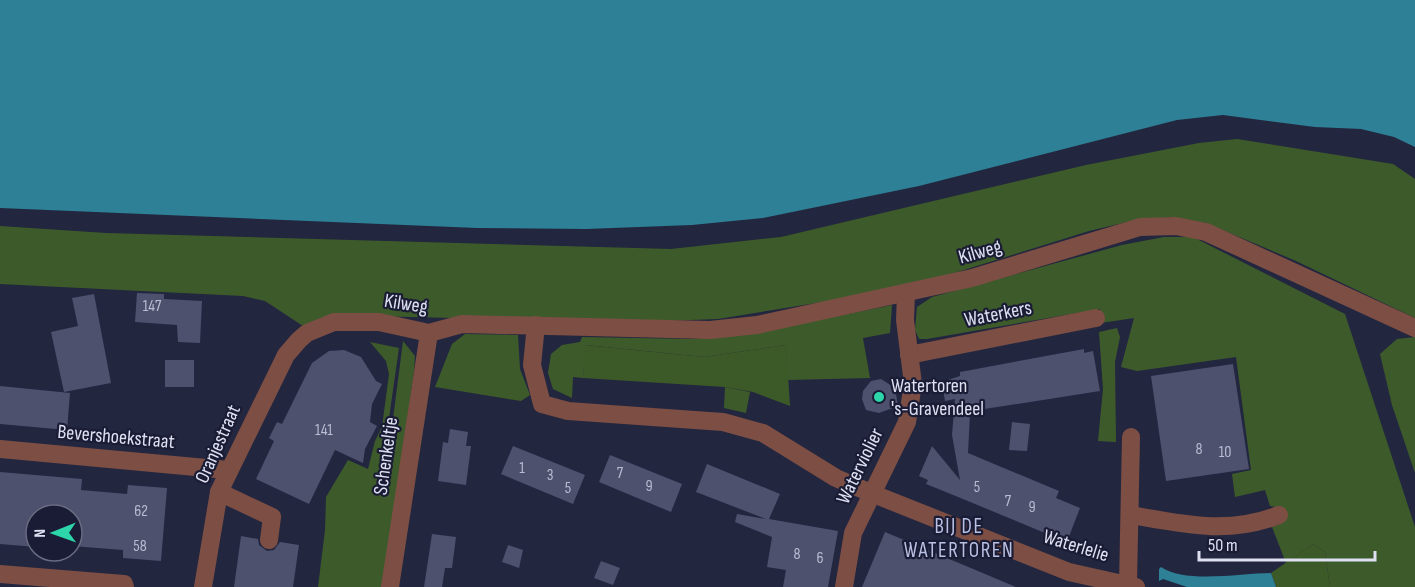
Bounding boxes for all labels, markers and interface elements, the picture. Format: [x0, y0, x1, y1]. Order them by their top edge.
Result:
street label: Kilweg [956, 234, 1004, 270]
street label: Kilweg [383, 289, 429, 319]
street label: Waterkers [962, 296, 1034, 332]
house number: 147 [143, 297, 162, 316]
place label: Watertoren 's-Gravendeel [891, 374, 984, 421]
marker: Watertoren 's-Gravendeel [872, 390, 886, 404]
street label: Oranjestraat [190, 401, 246, 487]
street label: Schenkeltje [369, 415, 403, 497]
street label: Bevershoekstraat [56, 420, 176, 454]
house number: 141 [315, 421, 333, 440]
street label: Waterviolier [831, 424, 889, 508]
house number: 8 [1195, 440, 1203, 459]
house number: 10 [1219, 443, 1231, 462]
house number: 1 [519, 459, 525, 478]
house number: 7 [617, 464, 624, 483]
house number: 3 [547, 466, 553, 485]
house number: 9 [645, 477, 653, 496]
house number: 5 [974, 478, 980, 497]
house number: 5 [565, 479, 571, 498]
house number: 7 [1005, 492, 1012, 511]
house number: 9 [1028, 498, 1036, 517]
house number: 62 [134, 502, 148, 521]
north arrow [24, 503, 84, 563]
district label: BIJ DE WATERTOREN [904, 514, 1014, 563]
scale bar [1199, 524, 1374, 562]
street label: Waterlelie [1040, 525, 1112, 567]
text: N [31, 529, 50, 538]
text: 50 m [1208, 535, 1238, 556]
house number: 58 [133, 537, 147, 556]
house number: 8 [793, 545, 801, 564]
house number: 6 [816, 549, 824, 568]

